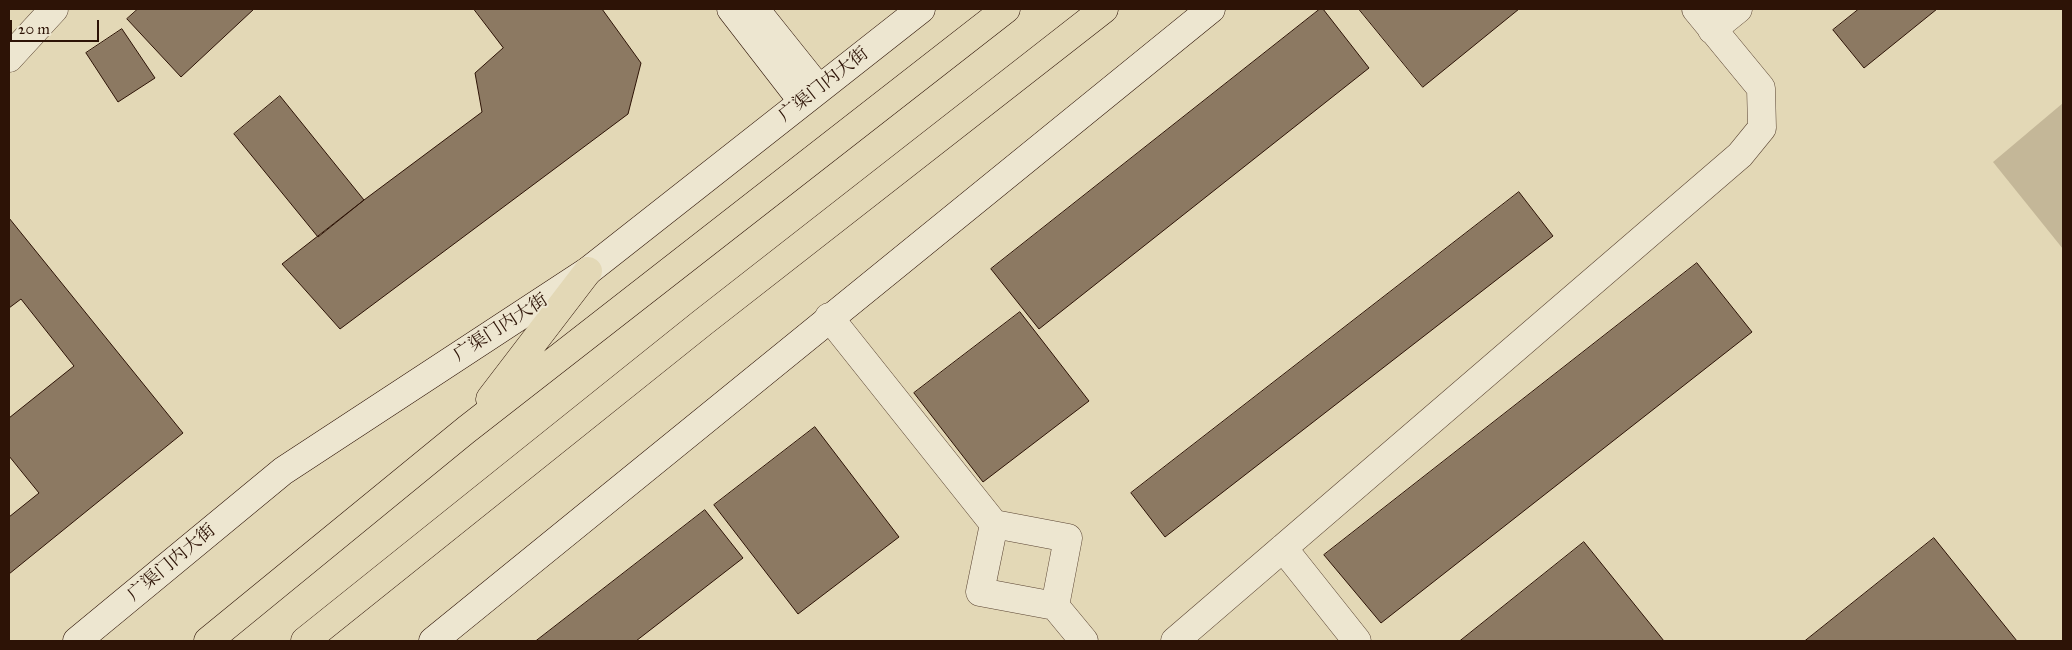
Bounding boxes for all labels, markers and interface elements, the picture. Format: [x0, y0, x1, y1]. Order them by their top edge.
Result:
scale bar [12, 10, 101, 42]
text: 20 m [18, 20, 50, 38]
street label: 广渠门内大街 [775, 43, 873, 127]
street label: 广渠门内大街 [450, 290, 552, 366]
street label: 广渠门内大街 [124, 520, 220, 606]

